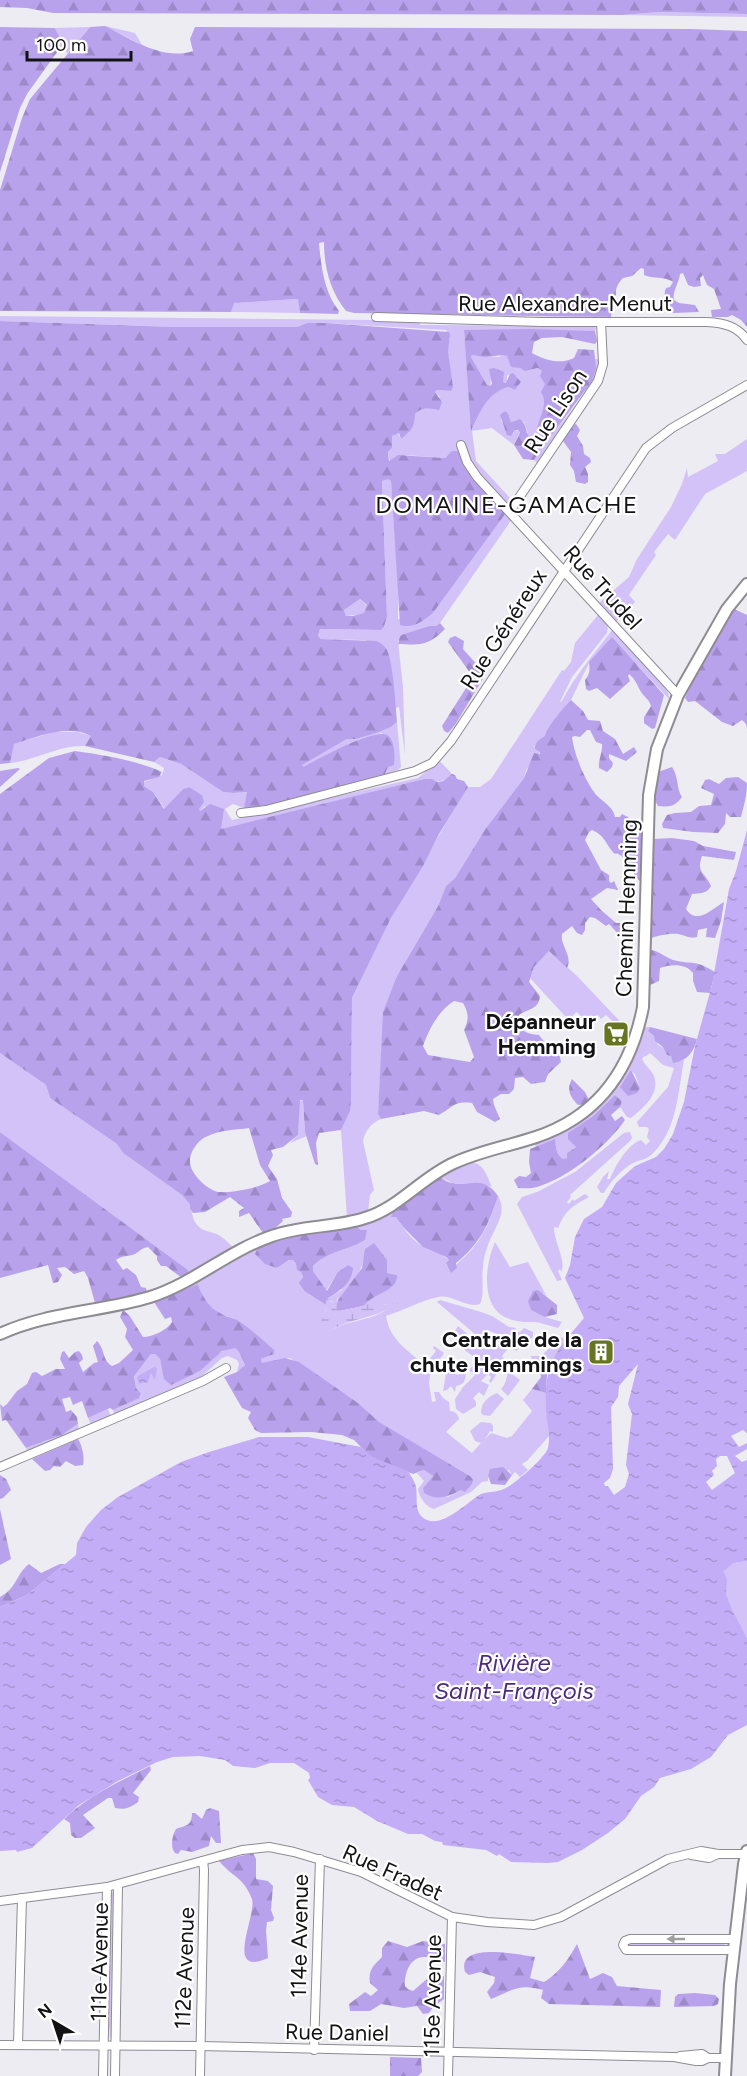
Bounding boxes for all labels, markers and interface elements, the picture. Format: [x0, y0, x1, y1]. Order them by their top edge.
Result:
scale bar [27, 24, 130, 62]
text: 100 m [36, 34, 86, 56]
street label: Rue Alexandre-Menut [458, 290, 672, 317]
street label: Rue Lison [518, 364, 593, 459]
district label: DOMAINE-GAMACHE [375, 490, 639, 519]
street label: Rue Trudel [558, 540, 647, 635]
street label: Rue Généreux [454, 563, 553, 695]
street label: Chemin Hemming [610, 819, 643, 997]
place label: Dépanneur Hemming [485, 1008, 597, 1060]
supermarket icon: Dépanneur Hemming [601, 1019, 631, 1049]
place label: Centrale de la chute Hemmings [410, 1326, 582, 1378]
building icon: Centrale de la chute Hemmings [586, 1337, 616, 1367]
water label: Rivière Saint-François [434, 1648, 594, 1705]
street label: Rue Fradet [338, 1838, 447, 1907]
street label: 114e Avenue [285, 1874, 314, 1998]
street label: 111e Avenue [85, 1902, 114, 2022]
street label: 112e Avenue [169, 1906, 200, 2030]
street label: 115e Avenue [418, 1934, 447, 2058]
one-way arrow [667, 1934, 686, 1944]
north arrow [24, 1992, 84, 2052]
text: N [34, 1999, 56, 2022]
street label: Rue Daniel [285, 2018, 389, 2047]

